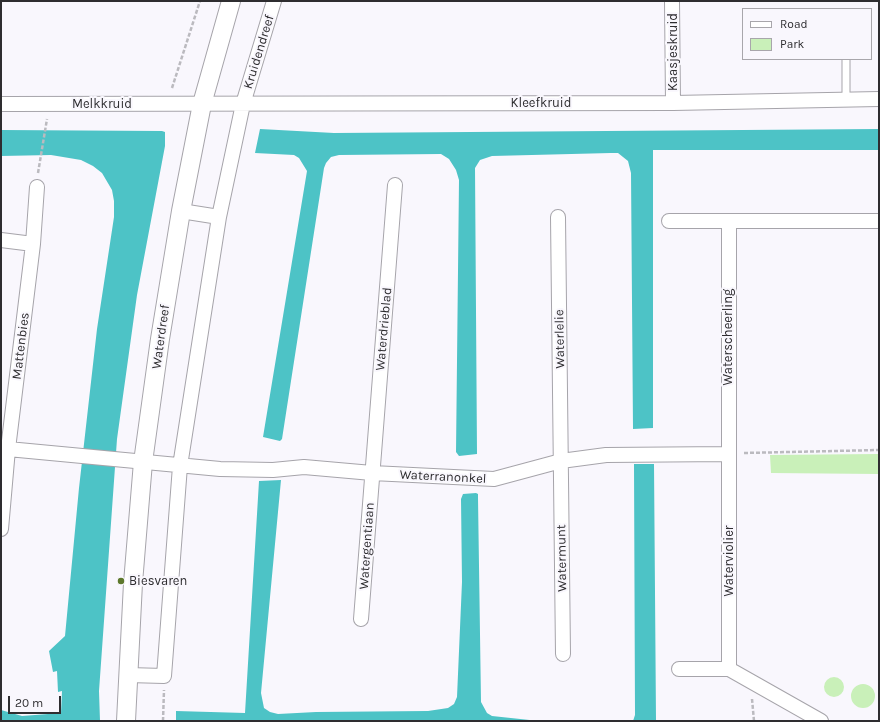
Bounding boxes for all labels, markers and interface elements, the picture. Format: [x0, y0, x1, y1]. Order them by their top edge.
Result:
legend [742, 8, 872, 60]
street label: Kruidendreef [240, 13, 278, 91]
street label: Kaasjeskruid [665, 13, 681, 91]
text: Road [780, 17, 808, 31]
text: Park [780, 37, 804, 51]
street label: Kleefkruid [511, 95, 571, 111]
street label: Melkkruid [72, 96, 132, 112]
street label: Waterdrieblad [373, 287, 395, 371]
street label: Waterscheerling [720, 289, 736, 385]
street label: Waterdreef [149, 304, 173, 370]
street label: Waterlelie [552, 309, 568, 369]
street label: Mattenbies [9, 312, 33, 380]
street label: Waterranonkel [399, 467, 487, 487]
street label: Watergentiaan [356, 502, 378, 590]
street label: Watermunt [554, 524, 570, 592]
street label: Waterviolier [721, 525, 737, 597]
place label: Biesvaren [129, 573, 187, 589]
marker: Biesvaren [116, 576, 126, 586]
scale bar [10, 688, 63, 714]
text: 20 m [15, 696, 43, 710]

